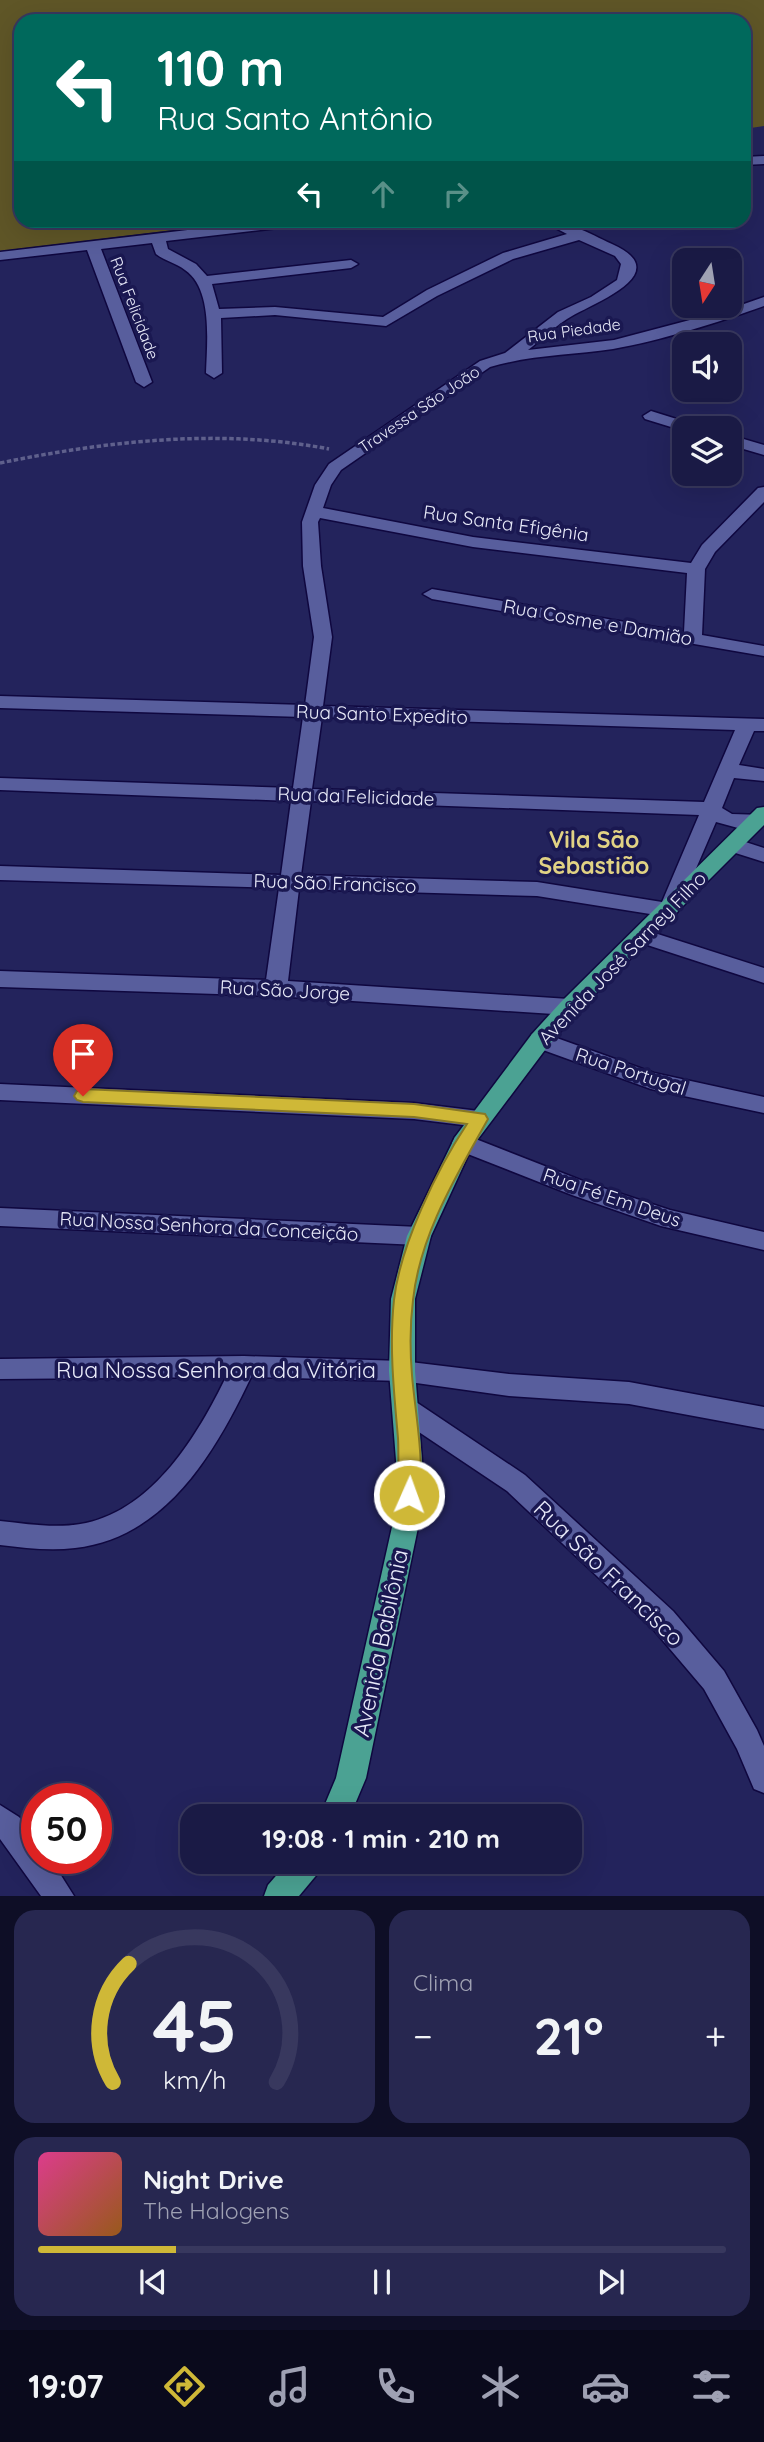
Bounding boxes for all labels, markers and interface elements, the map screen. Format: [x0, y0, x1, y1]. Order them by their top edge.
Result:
text: 110 m [157, 37, 284, 98]
icon: left [42, 42, 133, 133]
text: Rua Santo Antônio [157, 98, 433, 138]
icon: left [291, 175, 329, 213]
icon: ahead [364, 175, 402, 213]
icon: right [437, 175, 475, 213]
north arrow [672, 248, 742, 318]
map controls [672, 248, 742, 486]
street label: Rua Felicidade [106, 254, 164, 362]
street label: Rua Piedade [526, 314, 622, 346]
button: sound [672, 332, 742, 402]
street label: Travessa São João [355, 361, 483, 457]
button: layers [672, 416, 742, 486]
street label: Rua Santa Efigênia [422, 500, 590, 546]
street label: Rua Cosme e Damião [502, 594, 694, 650]
street label: Rua Santo Expedito [296, 699, 468, 729]
street label: Rua da Felicidade [277, 781, 435, 811]
district label: Vila São Sebastião [539, 825, 649, 880]
street label: Avenida José Sarney Filho [533, 866, 711, 1050]
street label: Rua São Francisco [253, 868, 417, 898]
street label: Rua São Jorge [219, 975, 351, 1005]
pin [53, 1024, 113, 1096]
icon: arrive [64, 1035, 102, 1073]
street label: Rua Portugal [573, 1042, 689, 1100]
street label: Rua Fé Em Deus [540, 1162, 684, 1232]
street label: Rua Nossa Senhora da Conceição [59, 1206, 359, 1246]
street label: Rua Nossa Senhora da Vitória [56, 1355, 376, 1384]
position arrow [372, 1458, 446, 1532]
street label: Rua São Francisco [528, 1494, 690, 1652]
street label: Avenida Babilônia [346, 1547, 414, 1739]
speed limit sign: 50 [21, 1783, 112, 1874]
text: 19:08 · 1 min · 210 m [262, 1822, 500, 1855]
text: Clima [413, 1968, 473, 1997]
text: 45 [152, 1980, 237, 2071]
text: 21° [534, 2003, 604, 2068]
text: − [413, 2012, 433, 2060]
text: + [705, 2012, 726, 2060]
text: km/h [163, 2064, 226, 2095]
text: Night Drive [143, 2163, 284, 2196]
text: The Halogens [143, 2196, 290, 2225]
icon: previous [134, 2263, 172, 2301]
icon: pause [363, 2263, 401, 2301]
icon: next [592, 2263, 630, 2301]
icon: directions [160, 2362, 209, 2411]
icon: music [265, 2362, 314, 2411]
icon: phone [371, 2362, 420, 2411]
icon: climate [476, 2362, 525, 2411]
icon: car [581, 2362, 630, 2411]
icon: filters [687, 2362, 736, 2411]
text: 19:07 [28, 2366, 103, 2406]

